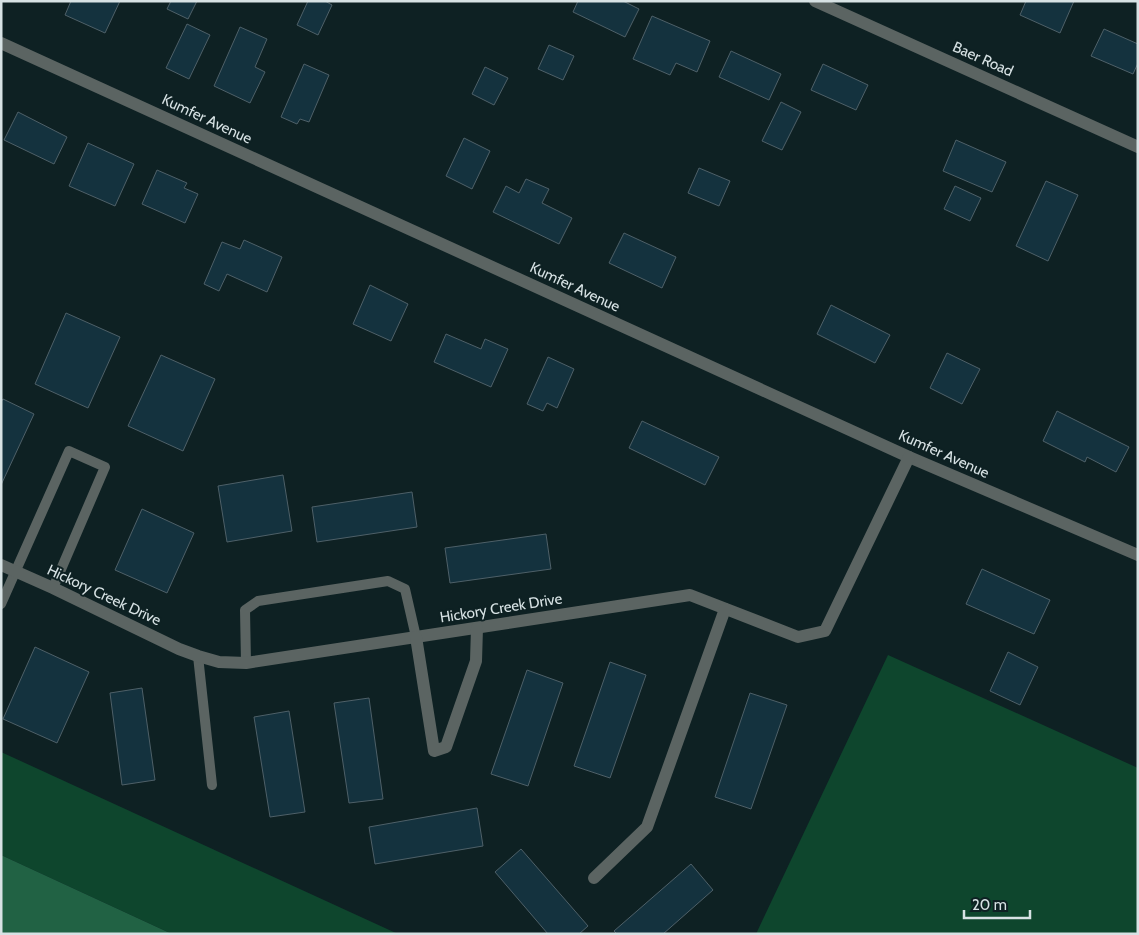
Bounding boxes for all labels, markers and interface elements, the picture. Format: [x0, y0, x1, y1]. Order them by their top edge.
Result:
street label: Baer Road [950, 38, 1016, 80]
street label: Kumfer Avenue [159, 90, 255, 148]
street label: Kumfer Avenue [527, 258, 623, 316]
street label: Kumfer Avenue [896, 426, 992, 482]
street label: Hickory Creek Drive [44, 561, 164, 629]
street label: Hickory Creek Drive [439, 589, 564, 627]
scale bar [964, 888, 1030, 920]
text: 20 m [972, 896, 1007, 914]

